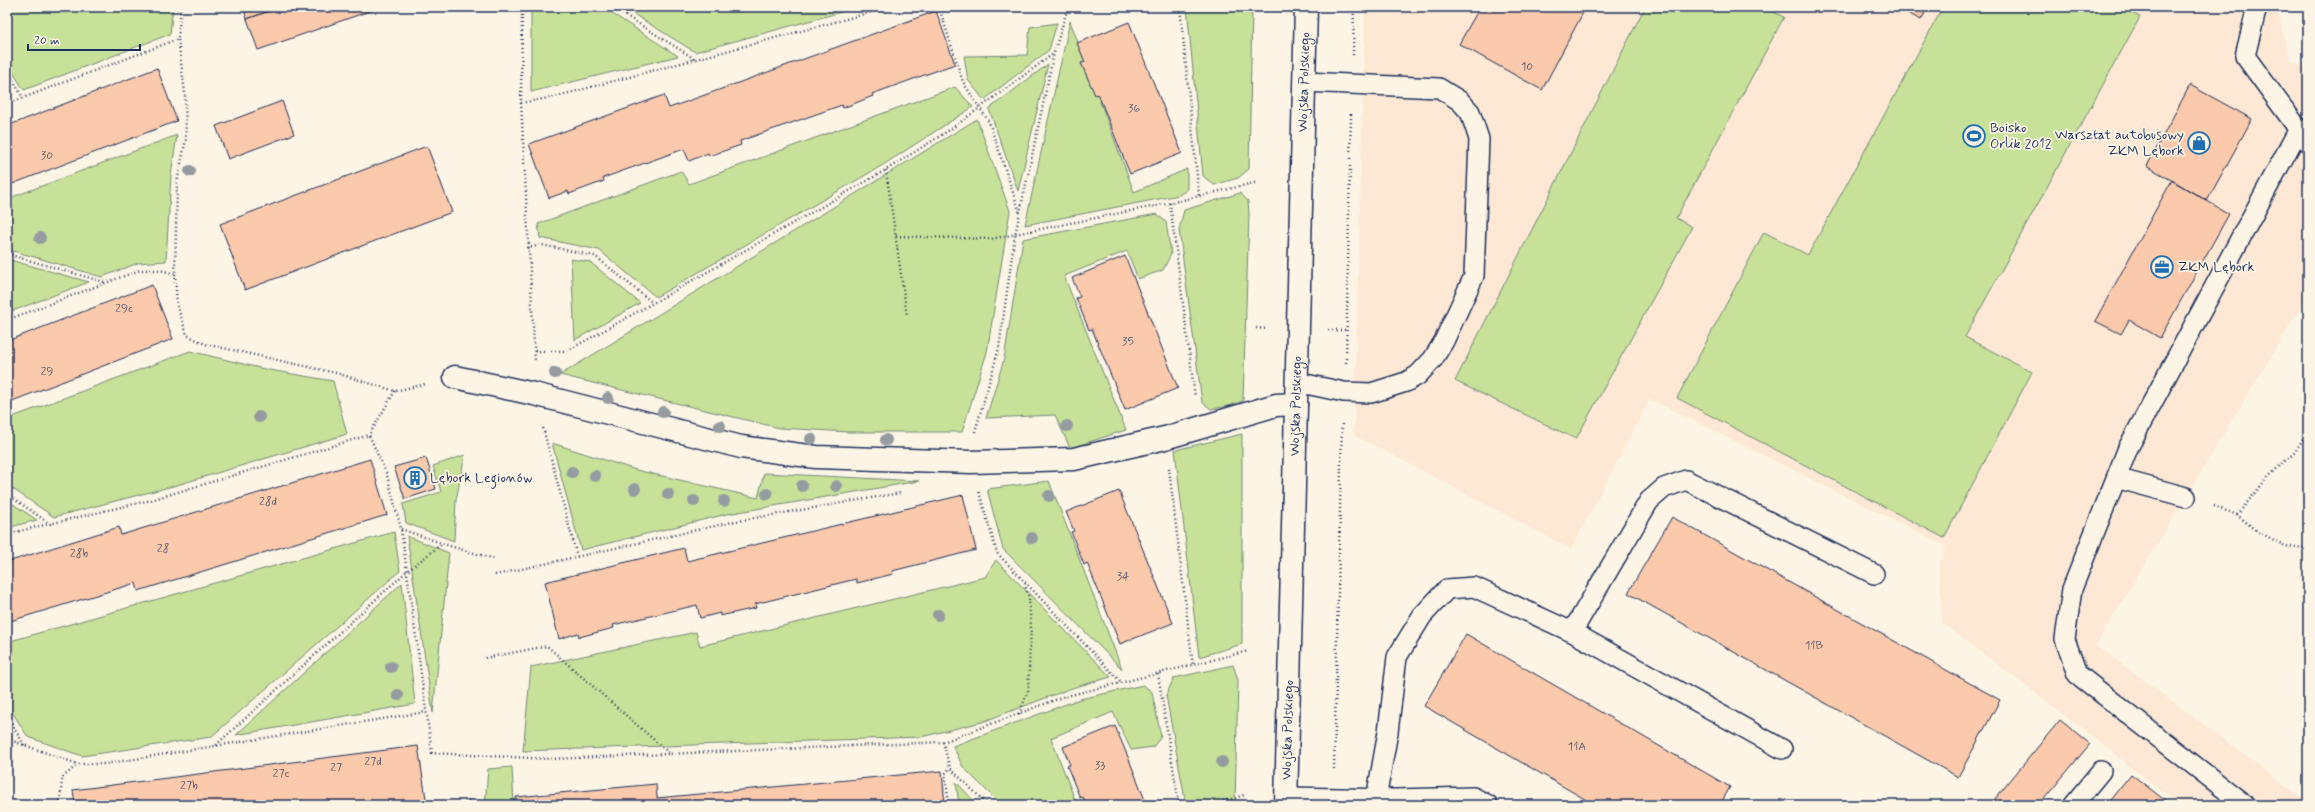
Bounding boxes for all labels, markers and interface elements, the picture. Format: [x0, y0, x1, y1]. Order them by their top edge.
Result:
scale bar [28, 26, 140, 52]
street label: Wojska Polskiego [1294, 32, 1315, 132]
text: 20 m [34, 33, 60, 49]
house number: 10 [1521, 59, 1533, 75]
house number: 36 [1128, 101, 1140, 117]
place label: Boisko Orlik 2012 [1990, 119, 2052, 153]
sports icon: Boisko Orlik 2012 [1961, 123, 1987, 149]
place label: Warsztat autobusowy ZKM Lębork [2055, 126, 2184, 160]
shop icon: Warsztat autobusowy ZKM Lębork [2186, 130, 2212, 156]
house number: 30 [41, 148, 53, 164]
office icon: ZKM Lębork [2149, 254, 2175, 280]
place label: ZKM Lębork [2178, 258, 2255, 276]
house number: 29c [115, 301, 133, 317]
house number: 35 [1122, 334, 1134, 350]
street label: Wojska Polskiego [1286, 356, 1307, 456]
house number: 29 [40, 364, 54, 380]
building icon: Lębork Legionów [402, 465, 428, 491]
place label: Lębork Legionów [430, 469, 533, 489]
house number: 28d [259, 494, 277, 510]
house number: 28 [157, 541, 169, 557]
house number: 28b [70, 546, 88, 562]
house number: 34 [1117, 569, 1129, 585]
house number: 11B [1805, 638, 1823, 654]
street label: Wojska Polskiego [1278, 680, 1299, 780]
house number: 11A [1568, 739, 1586, 755]
house number: 27d [364, 754, 382, 770]
house number: 33 [1095, 758, 1105, 774]
house number: 27 [330, 760, 342, 776]
house number: 27c [273, 766, 290, 782]
house number: 27b [180, 778, 198, 794]

